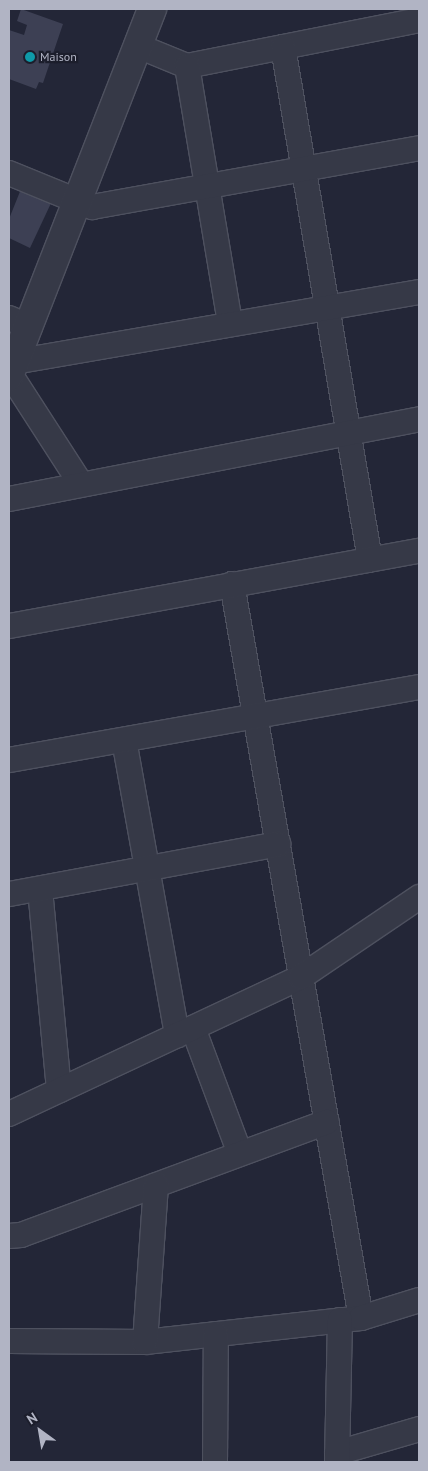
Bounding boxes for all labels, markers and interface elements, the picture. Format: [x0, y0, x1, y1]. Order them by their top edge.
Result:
place label: Maison [40, 50, 77, 64]
marker: Maison [24, 51, 36, 63]
north arrow [15, 1406, 65, 1456]
text: N [23, 1408, 41, 1428]

